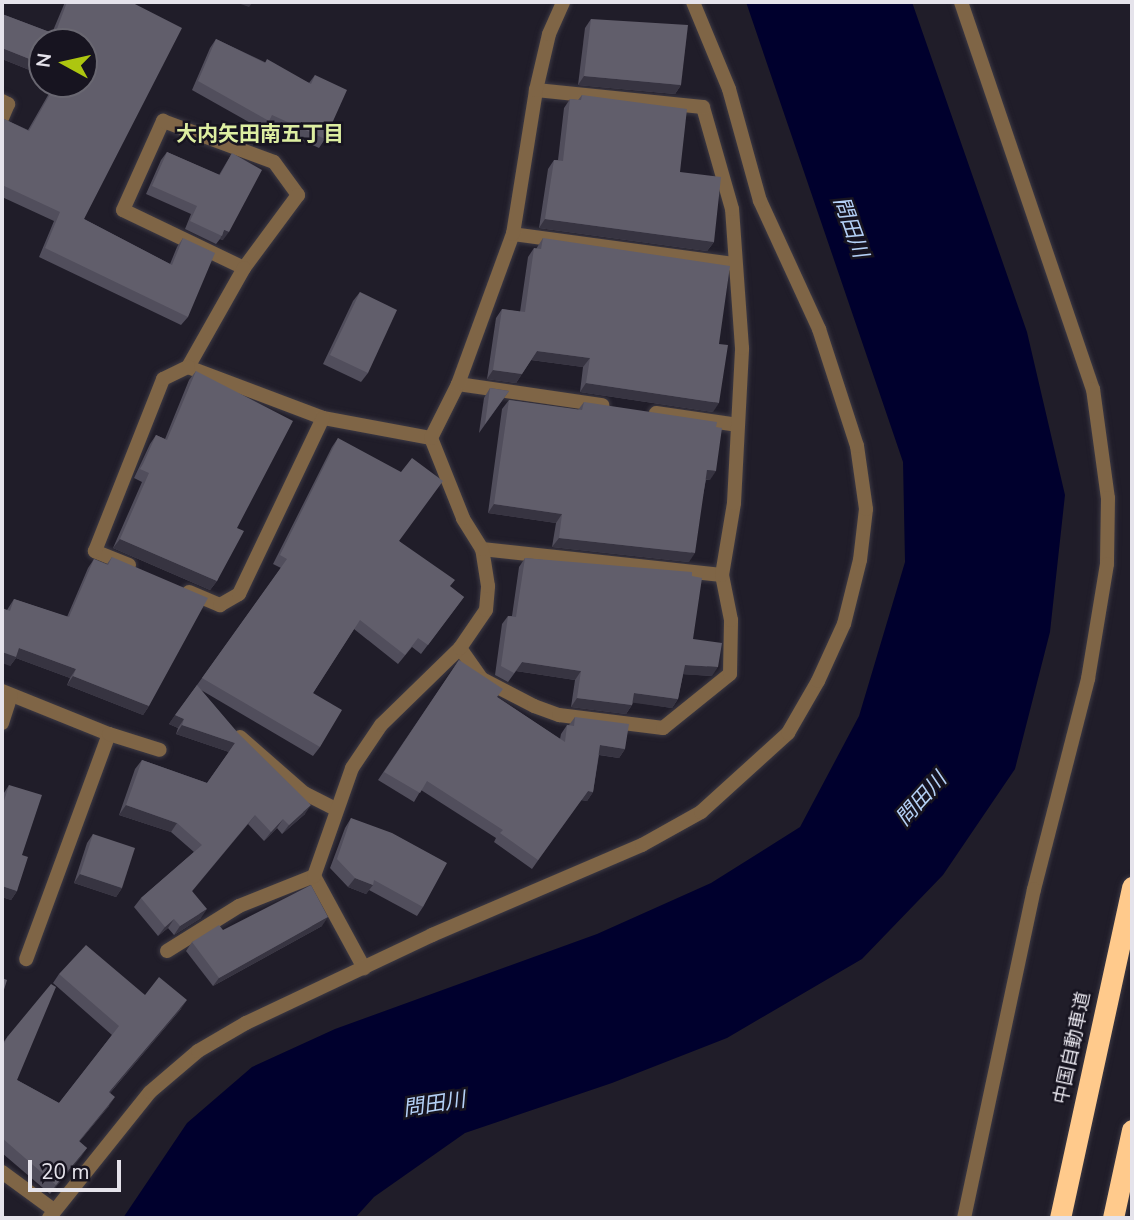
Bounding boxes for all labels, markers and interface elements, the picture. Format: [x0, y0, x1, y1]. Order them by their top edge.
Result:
north arrow [28, 28, 98, 98]
text: N [30, 52, 58, 69]
district label: 大内矢田南五丁目 [176, 121, 344, 147]
water label: 問田川 [828, 193, 874, 261]
water label: 問田川 [891, 767, 951, 831]
street label: 中国自動車道 [1050, 990, 1096, 1106]
water label: 問田川 [401, 1087, 467, 1121]
scale bar [32, 1146, 124, 1190]
text: 20 m [41, 1158, 90, 1186]

